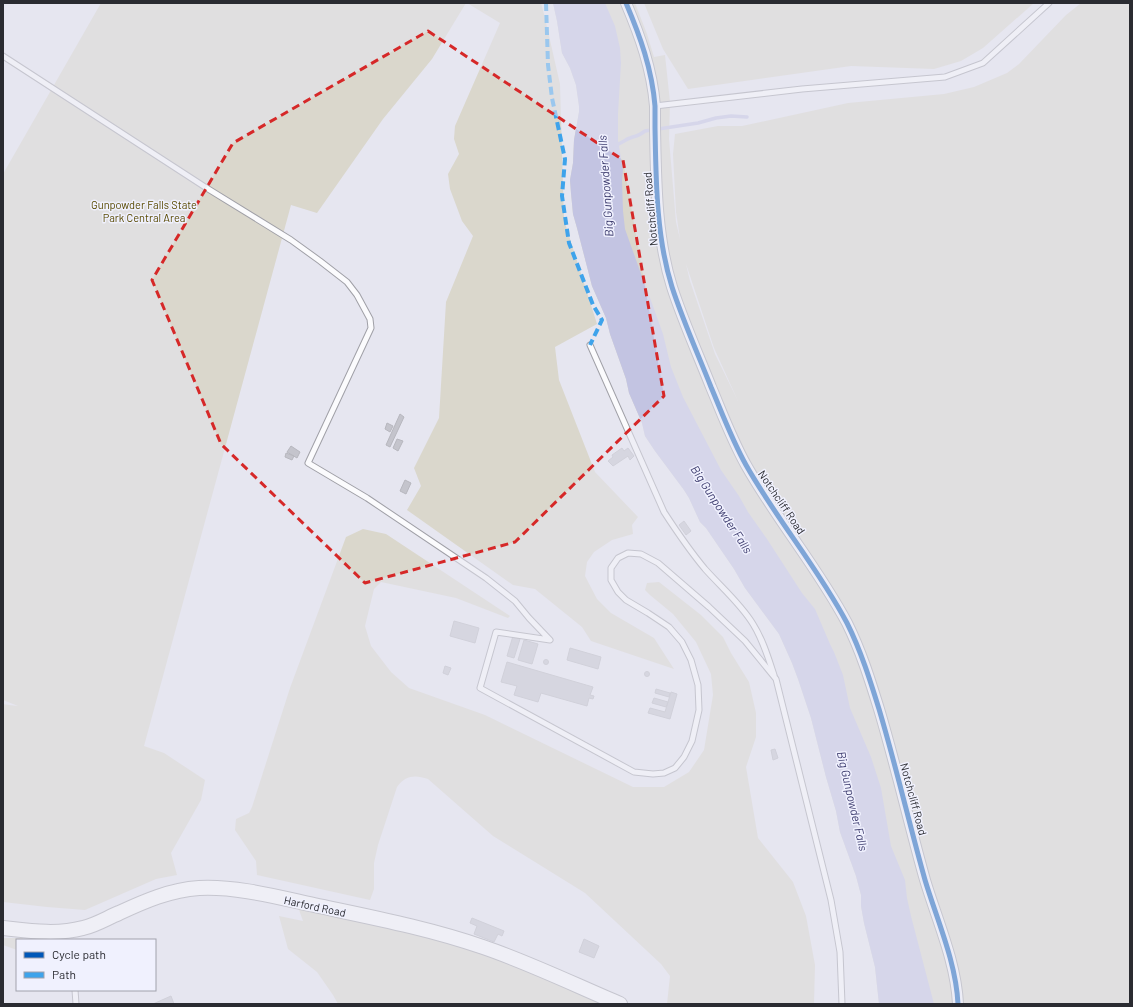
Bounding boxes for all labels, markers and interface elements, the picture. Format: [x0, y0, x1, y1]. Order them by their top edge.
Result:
water label: Big Gunpowder Falls [594, 134, 616, 237]
street label: Notchcliff Road [640, 171, 660, 247]
park label: Gunpowder Falls State Park Central Area [91, 198, 197, 224]
water label: Big Gunpowder Falls [688, 462, 756, 556]
street label: Notchcliff Road [756, 468, 808, 536]
water label: Big Gunpowder Falls [835, 750, 871, 853]
street label: Notchcliff Road [898, 761, 930, 837]
street label: Harford Road [283, 893, 347, 919]
legend [16, 939, 156, 991]
text: Cycle path [52, 947, 106, 961]
text: Path [52, 967, 76, 981]

